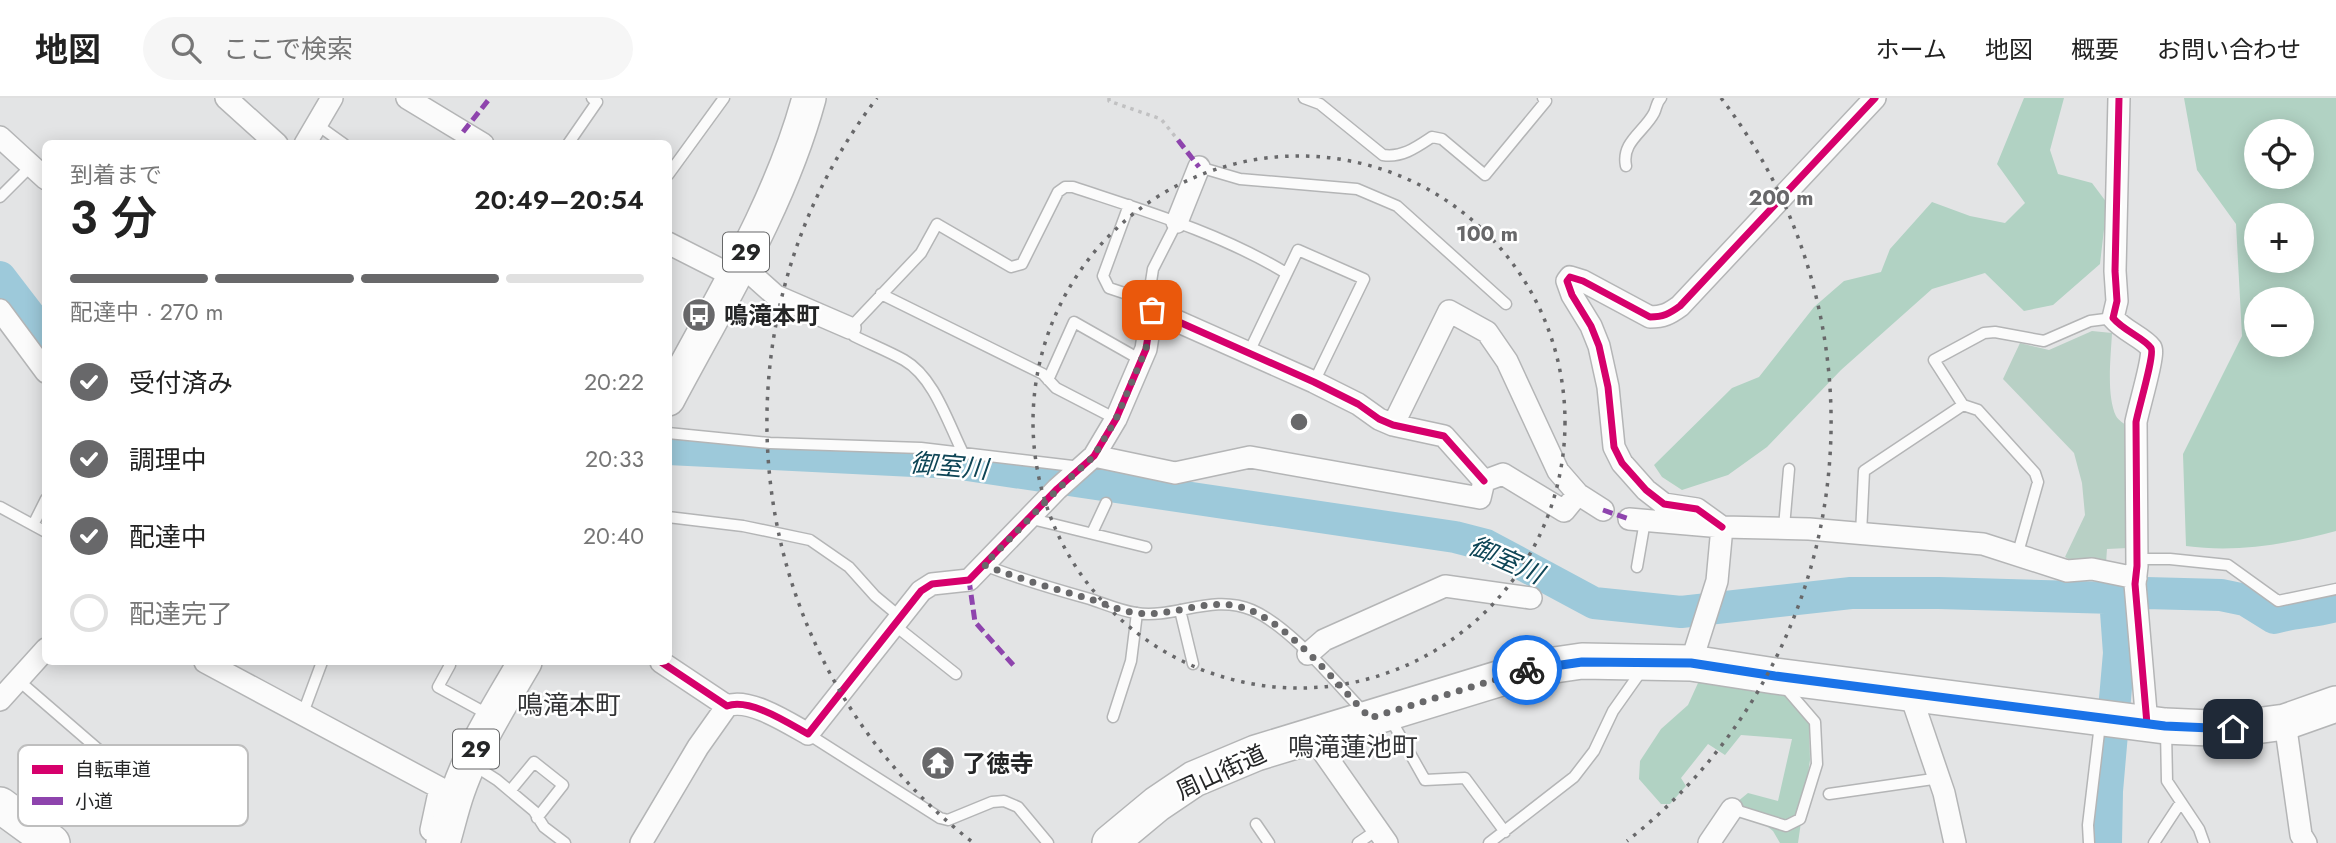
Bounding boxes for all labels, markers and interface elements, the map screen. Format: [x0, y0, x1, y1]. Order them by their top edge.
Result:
search box [143, 17, 633, 80]
text: 地図 [35, 26, 101, 73]
icon: search [167, 29, 205, 67]
text: ここで検索 [223, 30, 353, 68]
text: ホーム [1876, 32, 1947, 67]
text: 地図 [1985, 32, 2033, 67]
text: 概要 [2071, 32, 2119, 67]
text: お問い合わせ [2157, 32, 2301, 67]
map controls [2244, 119, 2314, 357]
button: locate [2244, 119, 2314, 189]
text: 到着まで [70, 158, 162, 192]
text: 20:49–20:54 [474, 181, 644, 219]
text: 200 m [1748, 183, 1814, 213]
text: 3 分 [70, 185, 157, 251]
button: + [2244, 203, 2314, 273]
text: 100 m [1456, 219, 1518, 249]
road number: 29 [723, 232, 769, 272]
pin [1122, 280, 1182, 340]
button: − [2244, 287, 2314, 357]
icon: bag [1133, 291, 1171, 329]
text: 配達中 · 270 m [70, 295, 224, 329]
bus stop icon: 鳴滝本町 [680, 296, 718, 334]
place label: 鳴滝本町 [724, 298, 820, 333]
icon: check [70, 363, 108, 401]
text: 受付済み [129, 364, 233, 402]
text: 20:22 [584, 365, 644, 399]
centre of rings [1287, 410, 1311, 434]
icon: check [70, 440, 108, 478]
text: 調理中 [129, 441, 207, 479]
text: 20:33 [585, 442, 644, 476]
water label: 御室川 [908, 444, 992, 489]
icon: check [70, 517, 108, 555]
text: 配達中 [129, 518, 207, 556]
text: 20:40 [583, 519, 644, 553]
water label: 御室川 [1463, 527, 1552, 594]
text: 配達完了 [129, 595, 233, 633]
courier [1492, 635, 1562, 705]
icon: bike [1508, 651, 1546, 689]
district label: 鳴滝本町 [517, 686, 621, 724]
pin [2203, 699, 2263, 759]
icon: home [2214, 710, 2252, 748]
district label: 鳴滝蓮池町 [1288, 728, 1418, 766]
road number: 29 [453, 730, 499, 768]
street label: 周山街道 [1170, 736, 1272, 808]
temple icon: 了徳寺 [919, 744, 957, 782]
legend [18, 745, 248, 826]
place label: 了徳寺 [962, 746, 1034, 781]
text: 自転車道 [75, 756, 151, 783]
text: 小道 [75, 788, 113, 815]

